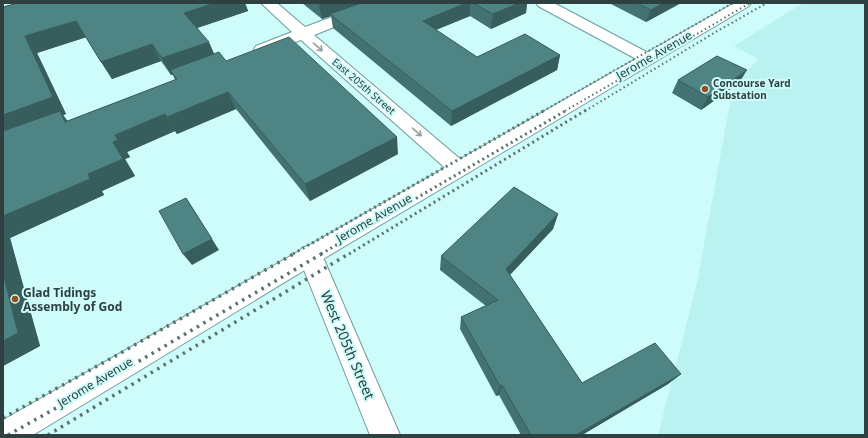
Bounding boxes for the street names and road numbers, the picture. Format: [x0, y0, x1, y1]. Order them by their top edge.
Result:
street label: Jerome Avenue [612, 26, 695, 84]
street label: East 205th Street [329, 55, 399, 118]
street label: Jerome Avenue [332, 189, 415, 247]
street label: West 205th Street [316, 288, 380, 402]
street label: Jerome Avenue [53, 353, 136, 412]

